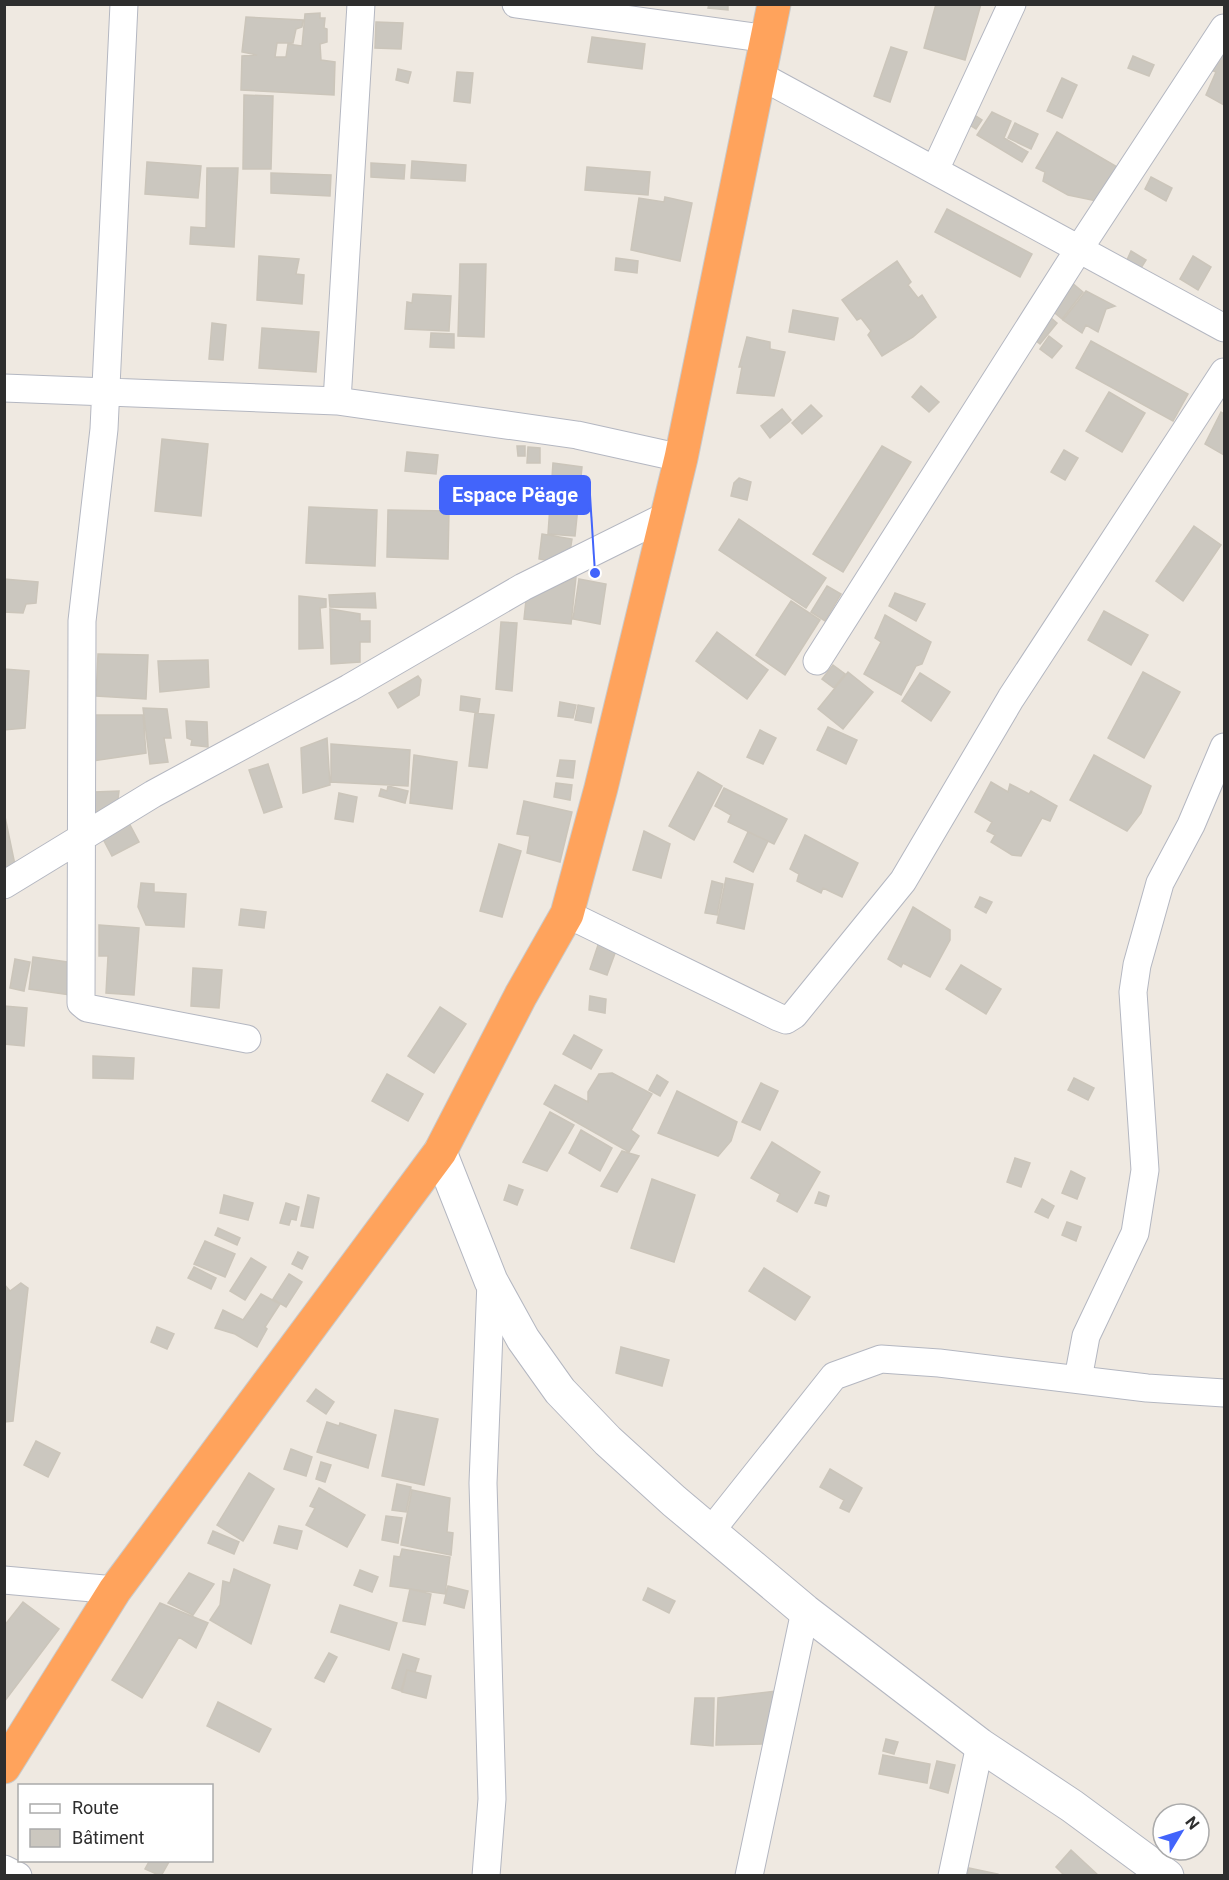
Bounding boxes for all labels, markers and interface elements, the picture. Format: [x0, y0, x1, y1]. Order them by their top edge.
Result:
callout: Espace Pëage [440, 476, 590, 514]
text: Espace Pëage [452, 483, 578, 507]
legend [18, 1784, 213, 1862]
text: Route [72, 1797, 119, 1818]
north arrow [1151, 1802, 1211, 1862]
text: N [1181, 1813, 1203, 1833]
text: Bâtiment [72, 1827, 145, 1848]

